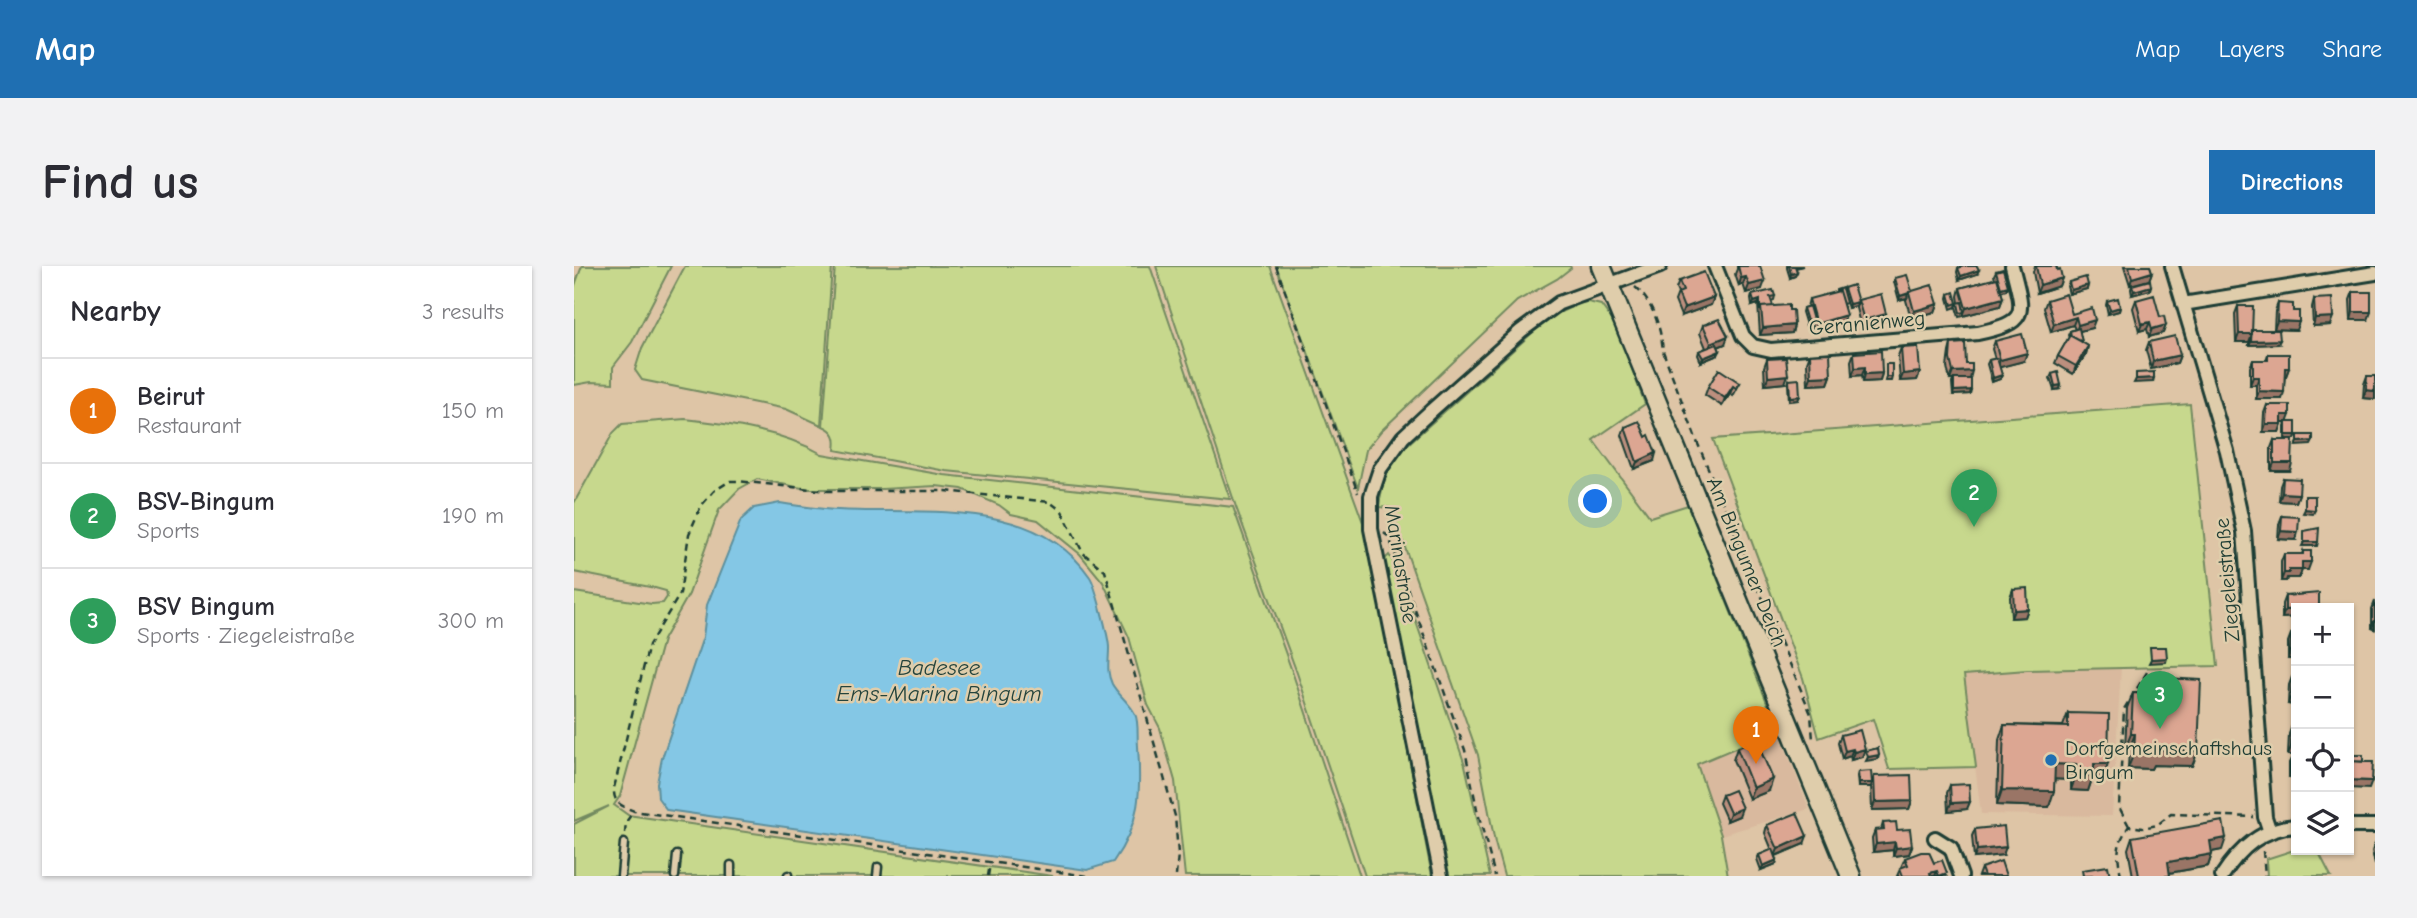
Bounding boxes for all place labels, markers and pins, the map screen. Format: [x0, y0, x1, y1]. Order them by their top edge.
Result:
pin: 2 [1951, 469, 1997, 527]
pin: 3 [2137, 671, 2183, 729]
pin: 1 [1733, 706, 1779, 764]
place label: Dorfgemeinschaftshaus Bingum [2065, 736, 2272, 784]
marker: Dorfgemeinschaftshaus Bingum [2043, 752, 2059, 768]

